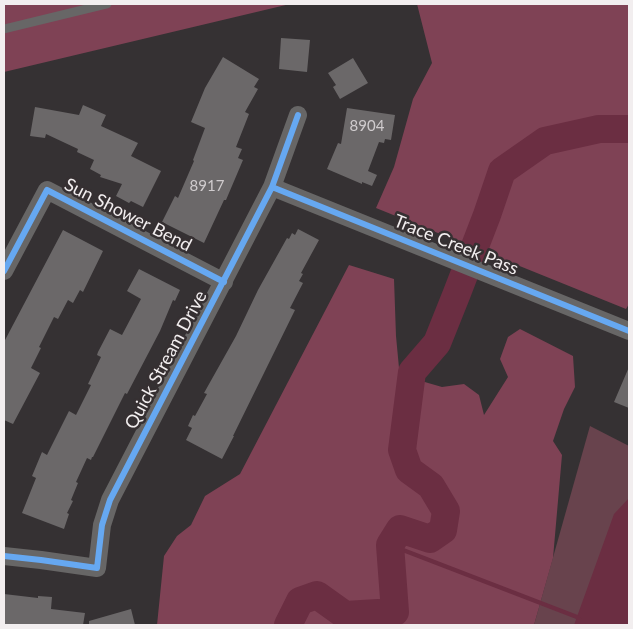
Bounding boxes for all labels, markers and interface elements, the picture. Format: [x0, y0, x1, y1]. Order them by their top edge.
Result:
house number: 8904 [350, 117, 384, 135]
street label: Sun Shower Bend [61, 174, 195, 256]
house number: 8917 [190, 177, 224, 195]
street label: Trace Creek Pass [391, 210, 521, 280]
street label: Quick Stream Drive [120, 287, 212, 433]

